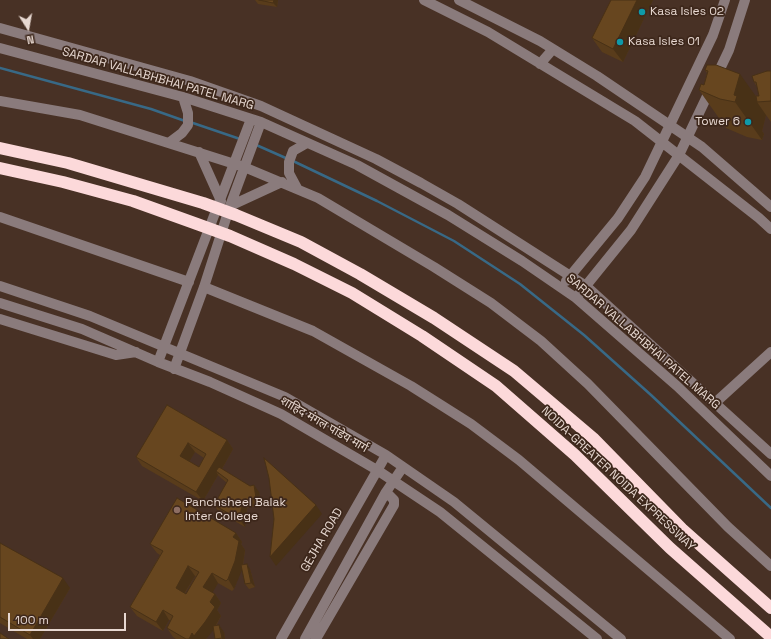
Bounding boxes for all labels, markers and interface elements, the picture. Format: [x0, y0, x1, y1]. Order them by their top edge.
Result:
place label: Kasa Isles 02 [650, 5, 724, 19]
marker: Kasa Isles 02 [637, 7, 647, 17]
north arrow [8, 8, 48, 48]
text: N [25, 32, 35, 47]
place label: Kasa Isles 01 [628, 35, 700, 49]
marker: Kasa Isles 01 [615, 37, 625, 47]
street label: SARDAR VALLABHBHAI PATEL MARG [60, 45, 256, 113]
place label: Tower 6 [695, 115, 740, 129]
marker: Tower 6 [743, 117, 753, 127]
street label: SARDAR VALLABHBHAI PATEL MARG [563, 271, 723, 413]
street label: शाहिद मंगल पांडेय मार्ग [278, 394, 370, 456]
street label: NOIDA-GREATER NOIDA EXPRESSWAY [538, 404, 698, 554]
place label: Panchsheel Balak Inter College [185, 496, 286, 524]
marker: Panchsheel Balak Inter College [172, 505, 182, 515]
street label: GEJHA ROAD [298, 506, 346, 574]
scale bar [10, 605, 128, 631]
text: 100 m [15, 612, 49, 628]

